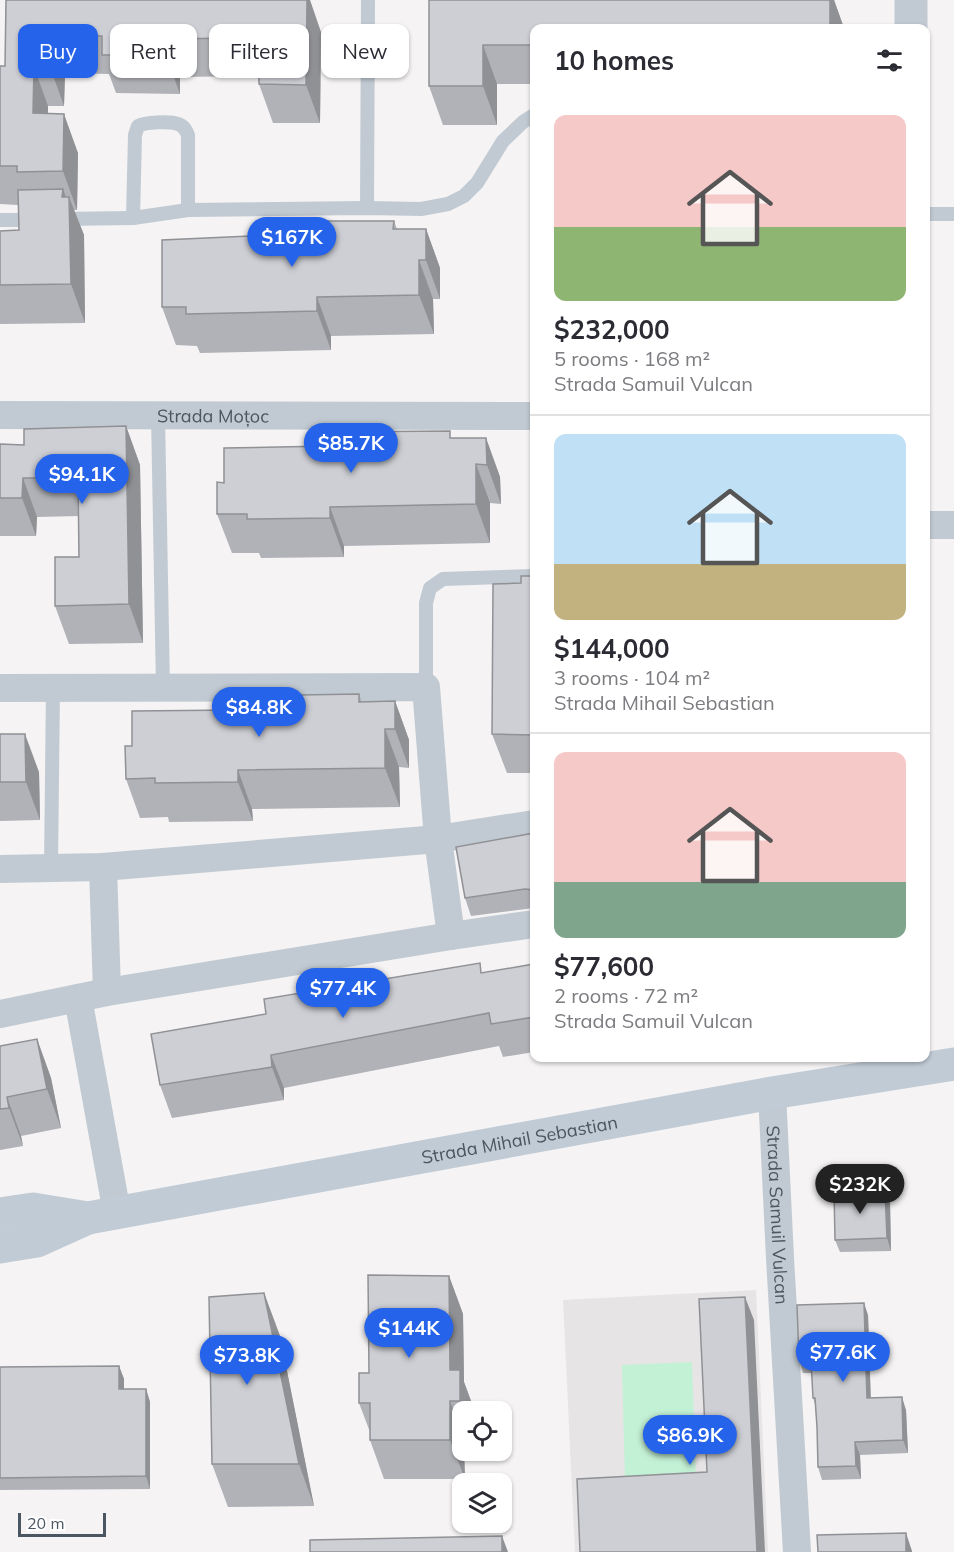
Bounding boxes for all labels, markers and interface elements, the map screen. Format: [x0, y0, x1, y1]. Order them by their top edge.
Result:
chip: Buy [18, 24, 98, 78]
chip: Rent [110, 24, 197, 78]
chip: Filters [209, 24, 309, 78]
chip: New [321, 24, 409, 78]
text: 10 homes [554, 44, 674, 77]
icon: filters [873, 44, 906, 77]
icon: home [676, 154, 784, 262]
pin: $167K [250, 217, 334, 268]
text: $167K [261, 224, 323, 249]
text: $232,000 [554, 313, 670, 346]
text: 5 rooms · 168 m² [554, 346, 710, 371]
text: Strada Samuil Vulcan [554, 371, 753, 396]
street label: Strada Moțoc [157, 404, 269, 427]
pin: $85.7K [302, 423, 400, 474]
text: $85.7K [318, 430, 384, 455]
pin: $94.1K [33, 454, 131, 505]
text: $94.1K [49, 461, 115, 486]
icon: home [676, 473, 784, 581]
text: $144,000 [554, 632, 670, 665]
text: 3 rooms · 104 m² [554, 665, 710, 690]
pin: $84.8K [210, 687, 308, 738]
text: Strada Mihail Sebastian [554, 690, 775, 715]
text: $84.8K [226, 694, 292, 719]
icon: home [676, 791, 784, 899]
text: $77,600 [554, 950, 654, 983]
pin: $77.4K [294, 968, 392, 1019]
text: $77.4K [310, 975, 376, 1000]
text: 2 rooms · 72 m² [554, 983, 698, 1008]
text: Strada Samuil Vulcan [554, 1008, 753, 1033]
street label: Strada Mihail Sebastian [419, 1110, 619, 1168]
street label: Strada Samuil Vulcan [762, 1125, 794, 1305]
pin: $232K [818, 1164, 902, 1215]
text: $232K [829, 1171, 891, 1196]
pin: $144K [367, 1308, 451, 1359]
text: $144K [378, 1315, 440, 1340]
pin: $77.6K [794, 1332, 892, 1383]
pin: $73.8K [198, 1335, 296, 1386]
text: $77.6K [810, 1339, 876, 1364]
text: $73.8K [214, 1342, 280, 1367]
map controls [452, 1401, 512, 1533]
button: locate [452, 1401, 512, 1461]
pin: $86.9K [641, 1415, 739, 1466]
text: $86.9K [657, 1422, 723, 1447]
button: layers [452, 1473, 512, 1533]
scale bar [18, 1510, 106, 1538]
text: 20 m [27, 1513, 64, 1533]

